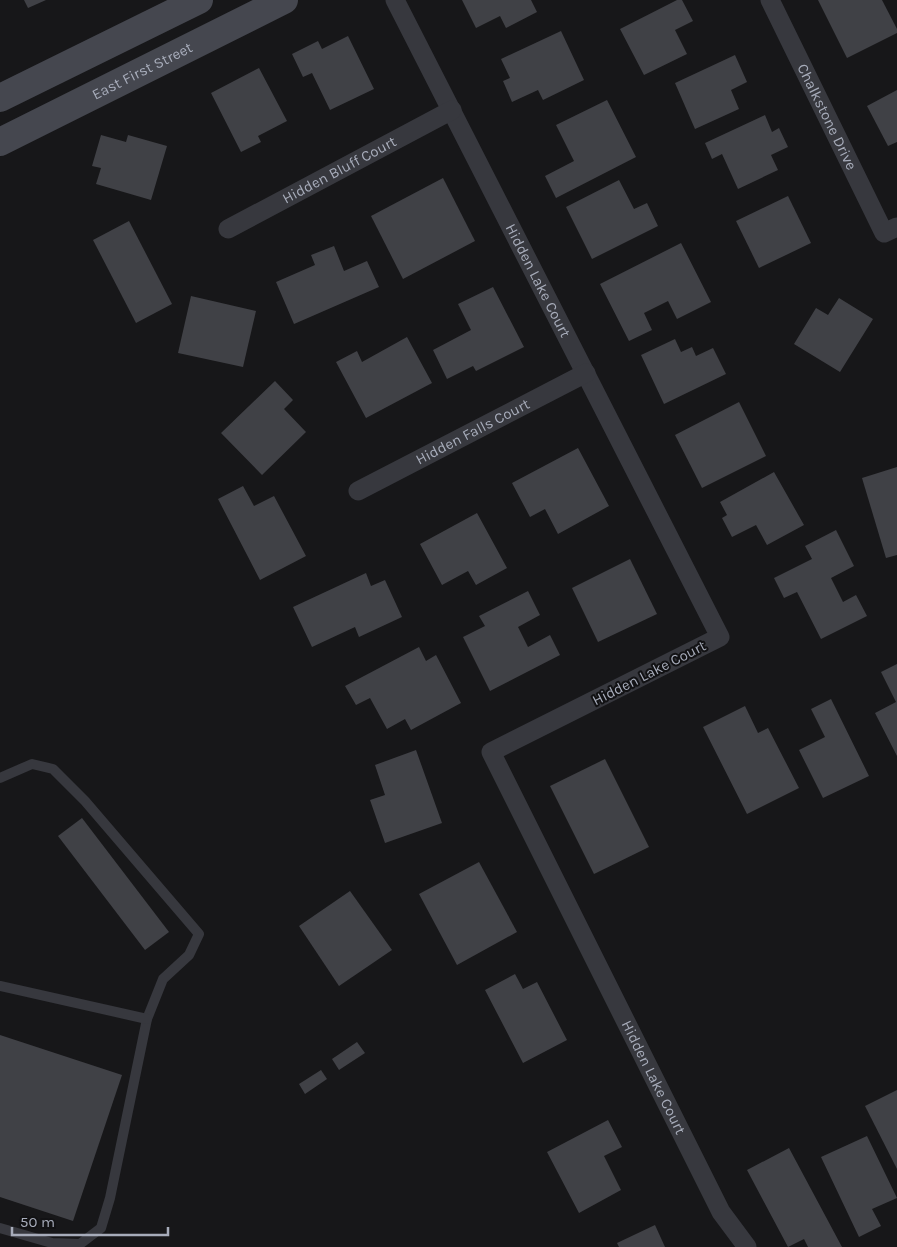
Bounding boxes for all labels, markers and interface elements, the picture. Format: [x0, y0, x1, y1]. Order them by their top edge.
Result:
street label: East First Street [89, 38, 196, 104]
street label: Chalkstone Drive [793, 61, 861, 173]
street label: Hidden Bluff Court [279, 132, 400, 208]
street label: Hidden Lake Court [502, 221, 575, 341]
street label: Hidden Falls Court [413, 395, 533, 469]
street label: Hidden Lake Court [589, 636, 709, 709]
street label: Hidden Lake Court [618, 1017, 690, 1138]
scale bar [12, 1204, 169, 1236]
text: 50 m [20, 1213, 55, 1231]

